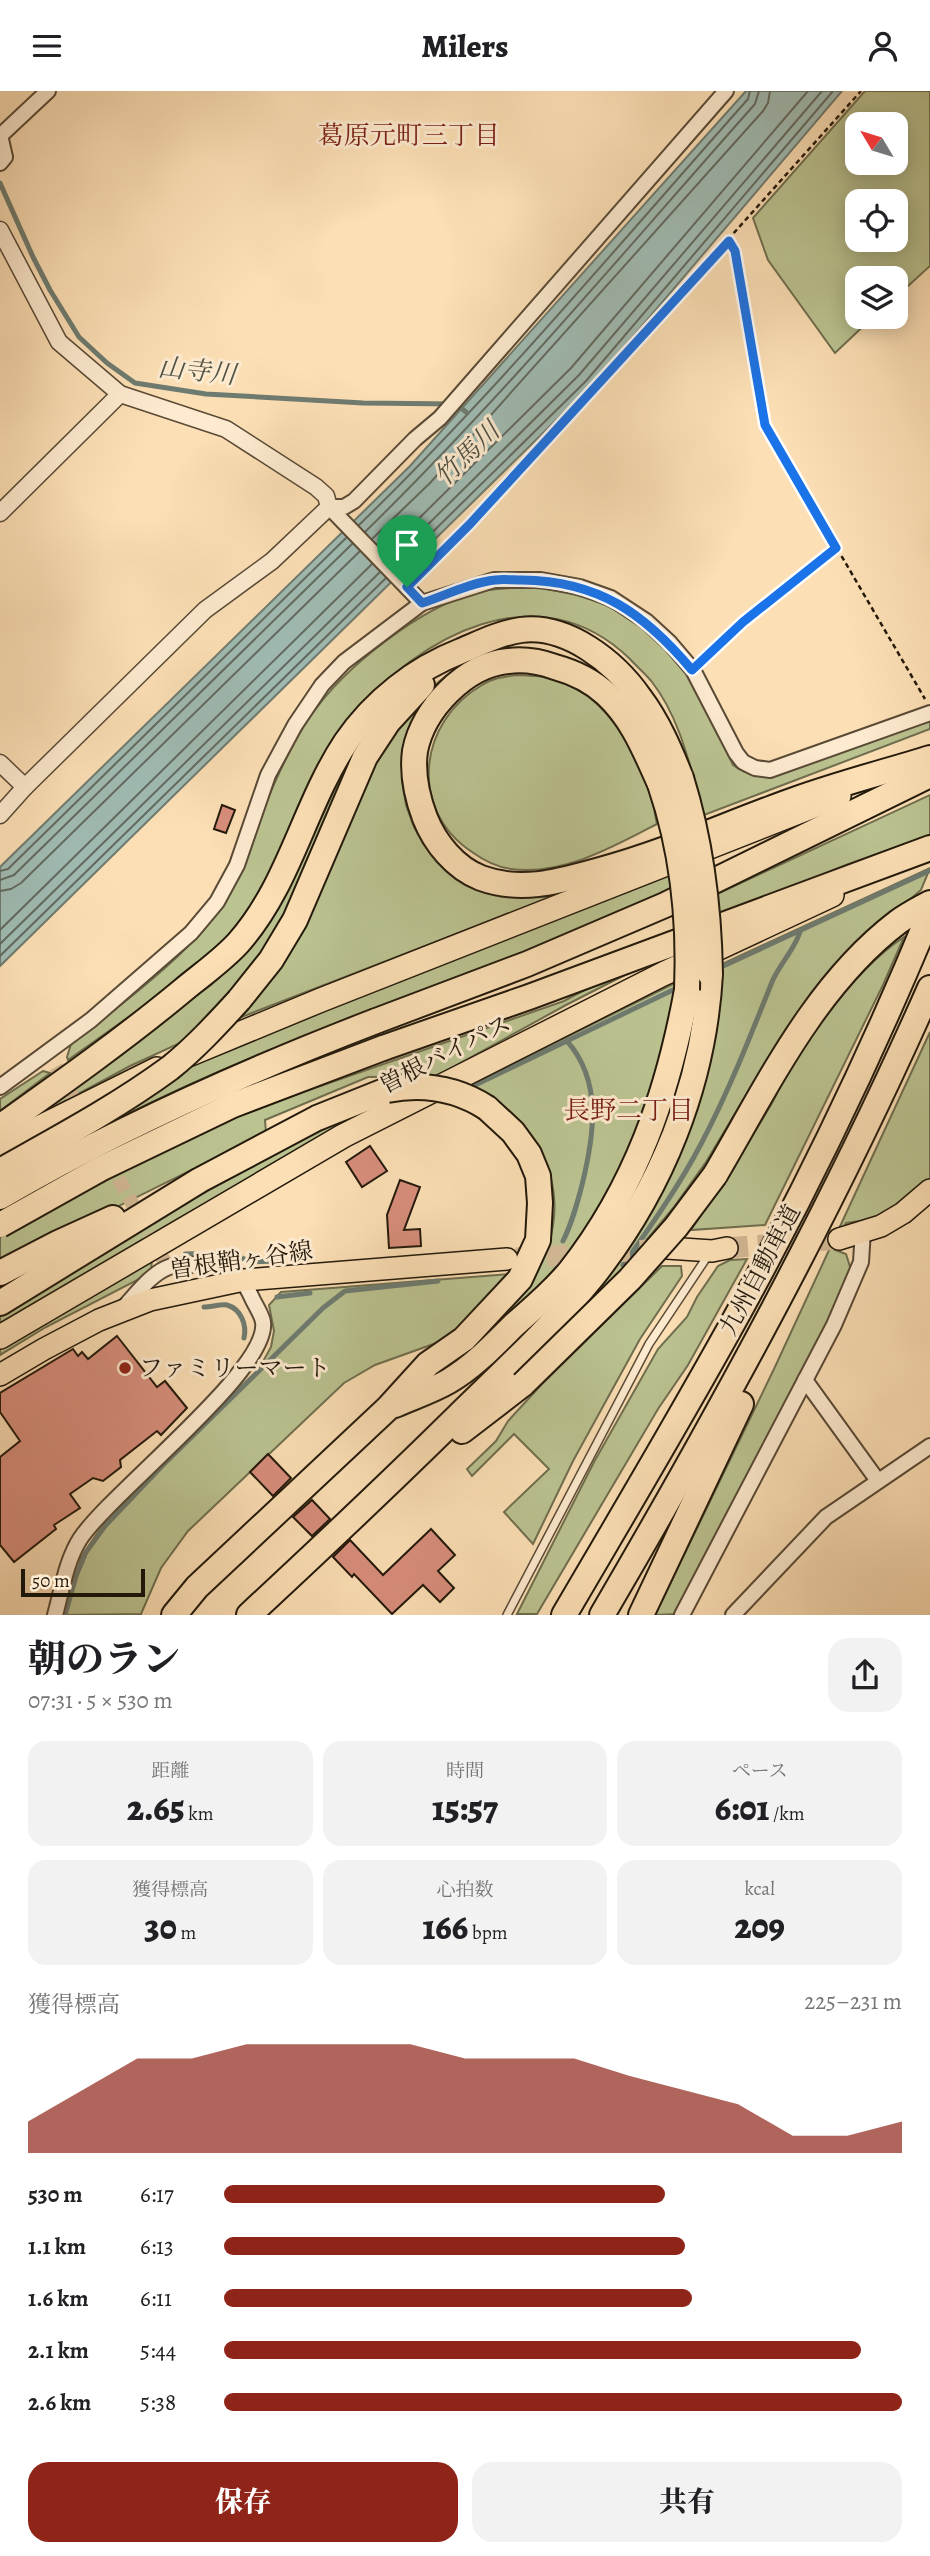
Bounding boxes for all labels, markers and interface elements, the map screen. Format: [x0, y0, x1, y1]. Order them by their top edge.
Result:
text: Milers [422, 24, 508, 68]
icon: menu [28, 27, 66, 65]
icon: person [864, 27, 902, 65]
north arrow [845, 112, 908, 175]
map controls [845, 112, 908, 329]
district label: 葛原元町三丁目 [318, 118, 500, 153]
button: locate [845, 189, 908, 252]
button: layers [845, 266, 908, 329]
water label: 山寺川 [156, 350, 241, 393]
water label: 竹馬川 [427, 412, 509, 494]
pin [377, 515, 437, 587]
icon: arrive [388, 526, 426, 564]
street label: 曽根バイパス [374, 1007, 516, 1101]
district label: 長野二丁目 [564, 1093, 694, 1128]
street label: 九州自動車道 [712, 1199, 808, 1341]
street label: 曽根鞘ヶ谷線 [167, 1234, 315, 1286]
place label: ファミリーマート [139, 1352, 331, 1384]
marker: ファミリーマート [117, 1360, 133, 1376]
scale bar [21, 1566, 145, 1597]
text: 50 m [32, 1568, 70, 1594]
text: 朝のラン [28, 1633, 180, 1685]
button: share [828, 1638, 902, 1712]
text: 07:31 · 5 × 530 m [28, 1685, 173, 1716]
text: 距離 [151, 1758, 189, 1784]
text: 時間 [446, 1758, 484, 1784]
text: ペース [732, 1758, 788, 1784]
text: 2.65 [127, 1784, 185, 1832]
text: 15:57 [432, 1784, 498, 1832]
text: 6:01 [715, 1784, 769, 1832]
text: km [185, 1801, 214, 1827]
text: /km [769, 1801, 805, 1827]
text: kcal [744, 1876, 775, 1902]
text: 獲得標高 [132, 1877, 208, 1903]
text: 心拍数 [436, 1877, 494, 1903]
text: 209 [734, 1902, 785, 1950]
text: 30 [144, 1903, 177, 1951]
text: 166 [423, 1903, 468, 1951]
text: m [177, 1920, 196, 1946]
text: bpm [468, 1920, 507, 1946]
text: 225–231 m [804, 1986, 902, 2017]
text: 獲得標高 [28, 1989, 120, 2020]
text: 530 m [28, 2179, 83, 2210]
text: 6:17 [140, 2179, 174, 2210]
text: 1.1 km [28, 2231, 86, 2262]
text: 6:13 [140, 2231, 174, 2262]
text: 1.6 km [28, 2283, 88, 2314]
text: 6:11 [140, 2283, 172, 2314]
text: 2.1 km [28, 2335, 89, 2366]
text: 5:44 [140, 2335, 176, 2366]
text: 2.6 km [28, 2387, 91, 2418]
text: 5:38 [140, 2387, 176, 2418]
button: 保存 [28, 2462, 458, 2542]
button: 共有 [472, 2462, 902, 2542]

